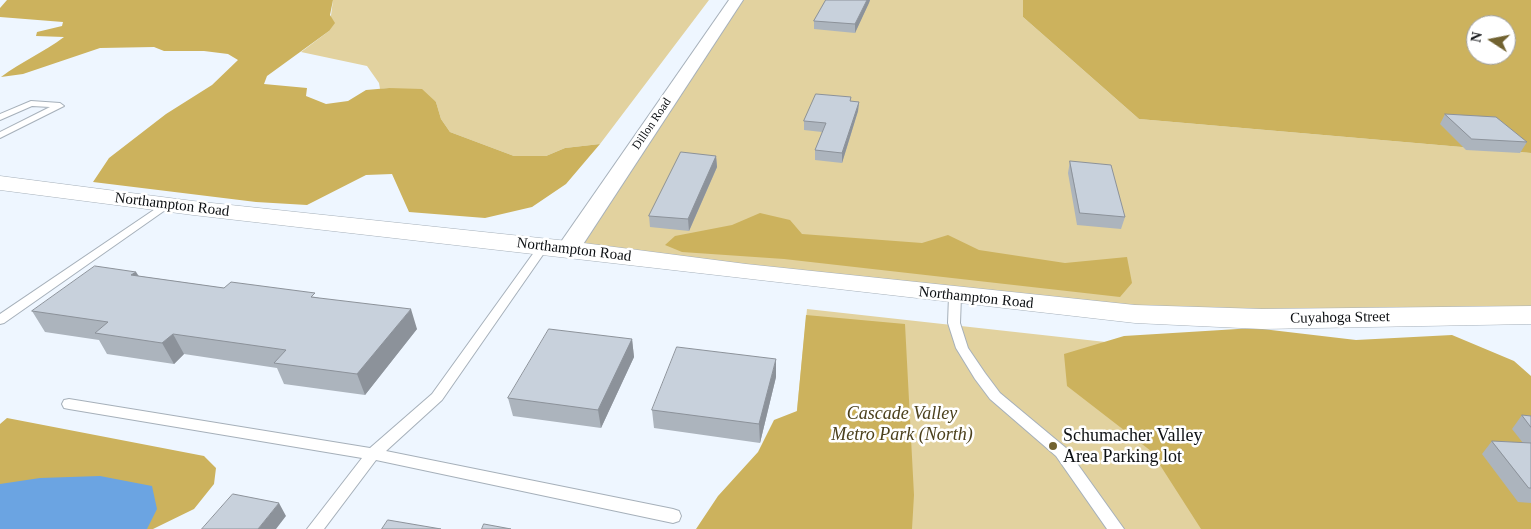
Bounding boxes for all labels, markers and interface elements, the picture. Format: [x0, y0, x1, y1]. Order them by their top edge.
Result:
north arrow [1466, 15, 1516, 65]
text: N [1468, 31, 1485, 44]
street label: Dillon Road [630, 96, 674, 152]
street label: Northampton Road [114, 189, 230, 221]
street label: Northampton Road [516, 234, 632, 266]
street label: Northampton Road [918, 283, 1034, 313]
street label: Cuyahoga Street [1290, 308, 1390, 328]
park label: Cascade Valley Metro Park (North) [831, 403, 973, 446]
place label: Schumacher Valley Area Parking lot [1063, 425, 1202, 468]
marker: Schumacher Valley Area Parking lot [1047, 440, 1059, 452]

